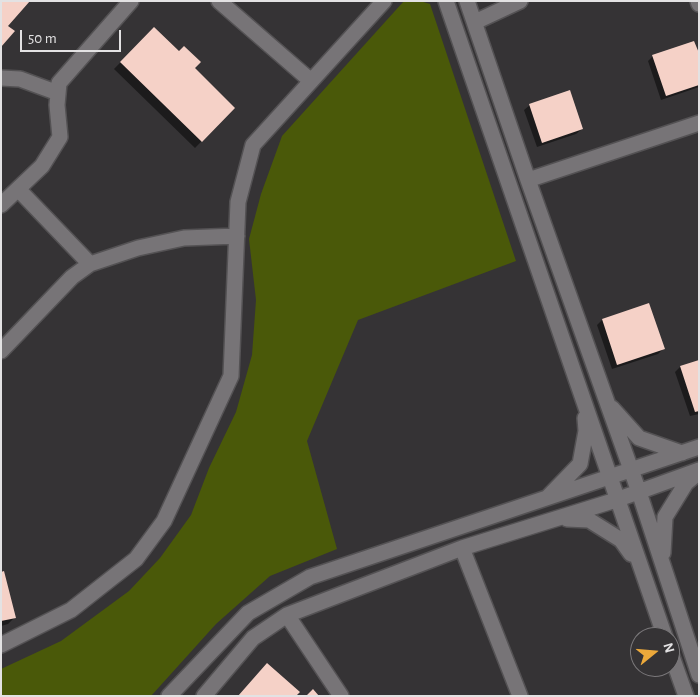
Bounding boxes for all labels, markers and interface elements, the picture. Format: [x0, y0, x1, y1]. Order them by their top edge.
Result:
scale bar [22, 20, 124, 52]
text: 50 m [28, 31, 57, 46]
north arrow [630, 627, 680, 677]
text: N [660, 641, 677, 655]

